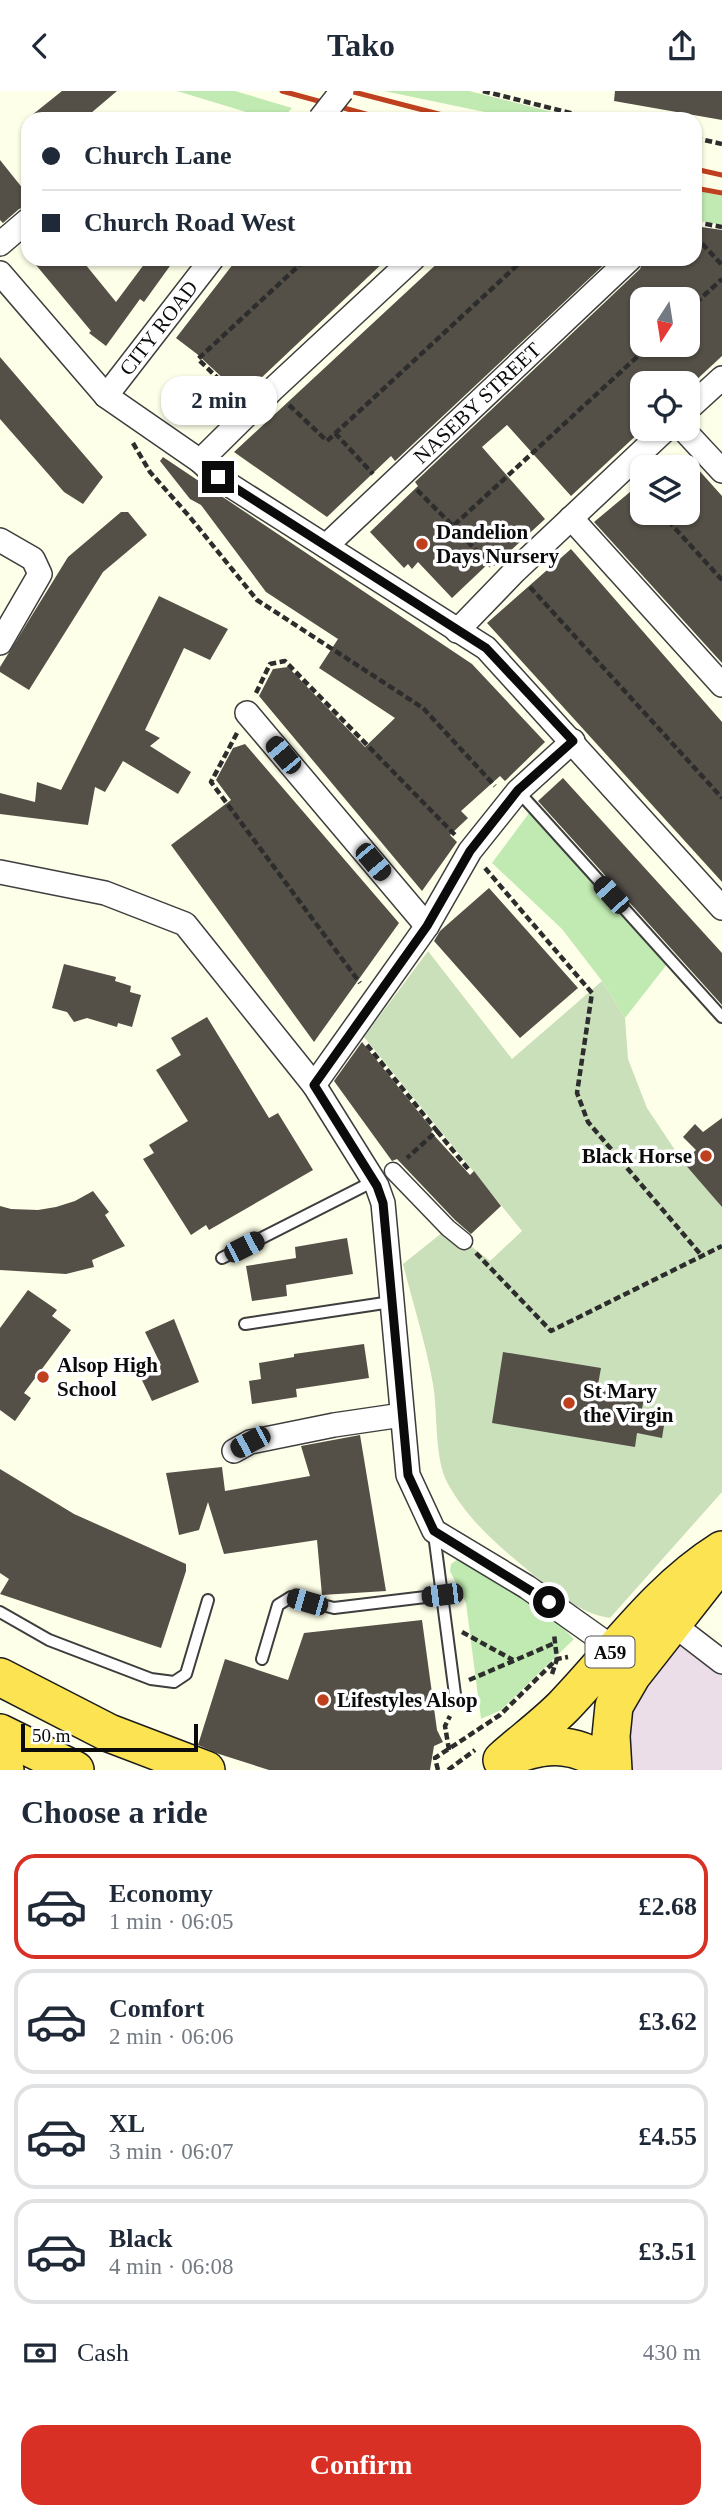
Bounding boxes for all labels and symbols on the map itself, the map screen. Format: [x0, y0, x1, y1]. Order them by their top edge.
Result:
street label: CITY ROAD [115, 276, 203, 380]
north arrow [630, 287, 700, 357]
street label: NASEBY STREET [409, 338, 546, 469]
callout: 2 min [160, 375, 276, 425]
route end [202, 461, 234, 493]
place label: Dandelion Days Nursery [436, 520, 560, 568]
marker: Dandelion Days Nursery [414, 536, 430, 552]
car [262, 732, 305, 778]
car [352, 839, 395, 885]
car [590, 872, 633, 918]
place label: Black Horse [582, 1144, 692, 1168]
marker: Black Horse [698, 1148, 714, 1164]
car [221, 1228, 268, 1266]
place label: Alsop High School [57, 1353, 158, 1401]
marker: Alsop High School [35, 1369, 51, 1385]
place label: St Mary the Virgin [583, 1379, 674, 1427]
marker: St Mary the Virgin [561, 1395, 577, 1411]
car [227, 1423, 274, 1461]
car [420, 1582, 465, 1608]
car [284, 1586, 331, 1618]
route start [533, 1586, 565, 1618]
road number: A59 [586, 1637, 634, 1667]
place label: Lifestyles Alsop [337, 1688, 478, 1712]
marker: Lifestyles Alsop [315, 1692, 331, 1708]
scale bar [21, 1721, 198, 1753]

